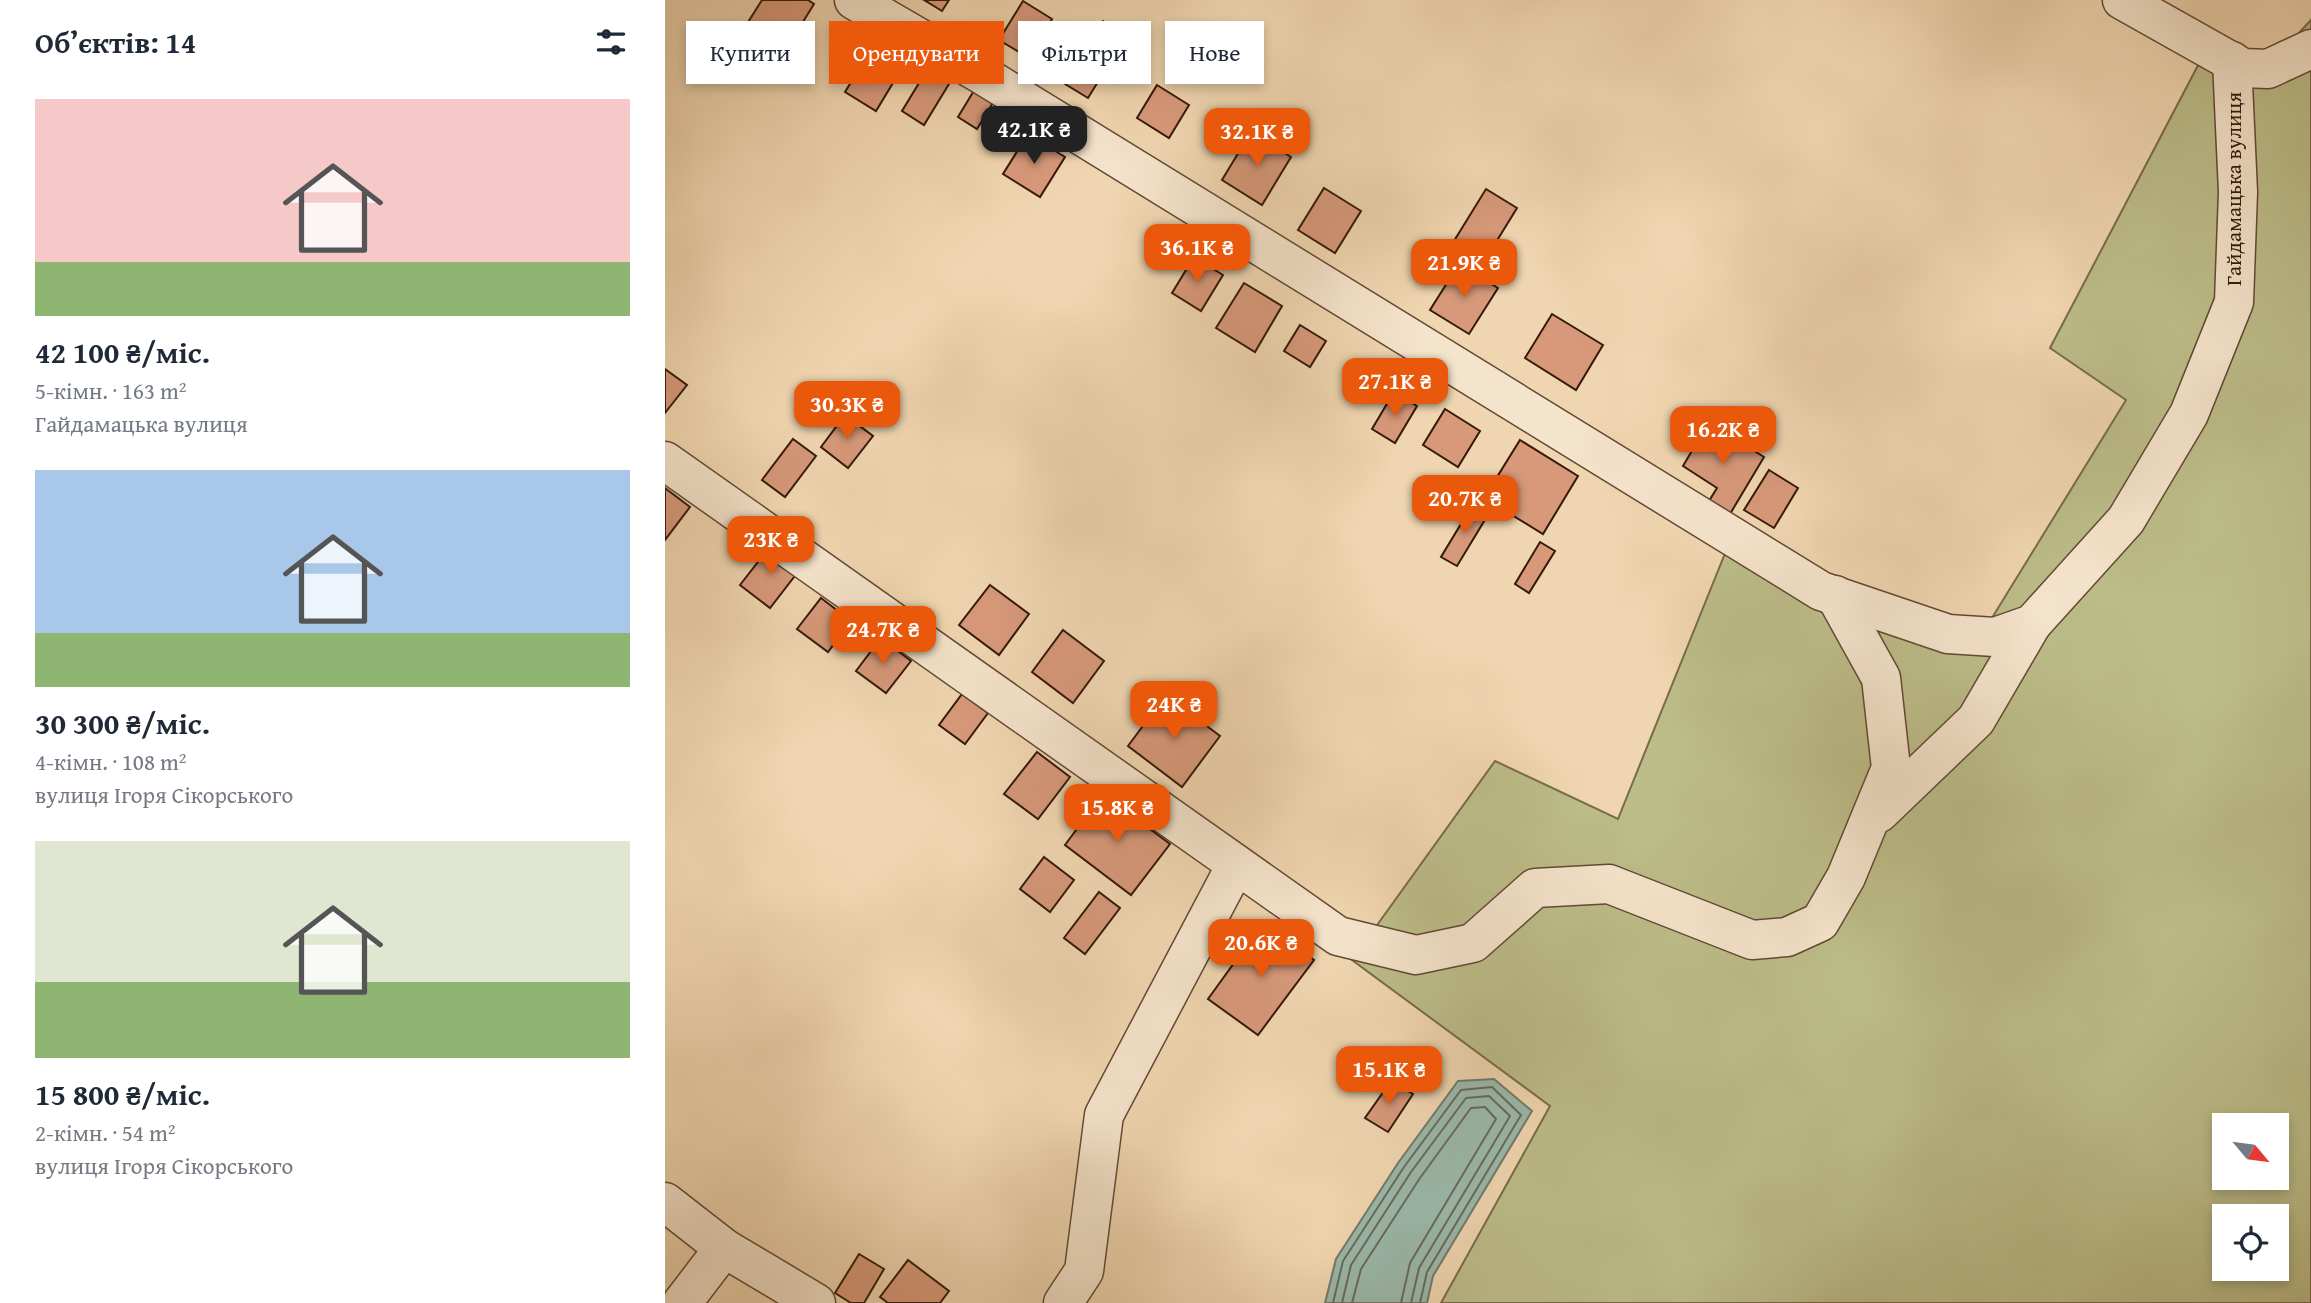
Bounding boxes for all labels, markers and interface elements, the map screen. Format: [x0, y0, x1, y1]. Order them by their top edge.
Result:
text: Об’єктів: 14 [35, 20, 196, 64]
chip: Купити [686, 21, 815, 84]
chip: Орендувати [829, 21, 1004, 84]
chip: Фільтри [1018, 21, 1151, 84]
chip: Нове [1165, 21, 1264, 84]
icon: filters [592, 23, 630, 61]
street label: Гайдамацька вулиця [2218, 92, 2249, 286]
pin: 42.1K ₴ [969, 106, 1099, 166]
pin: 32.1K ₴ [1192, 108, 1322, 168]
text: 42.1K ₴ [997, 112, 1071, 145]
text: 32.1K ₴ [1220, 114, 1294, 147]
icon: home [270, 145, 396, 271]
pin: 36.1K ₴ [1132, 224, 1262, 284]
text: 36.1K ₴ [1160, 230, 1234, 263]
pin: 21.9K ₴ [1399, 240, 1529, 299]
text: 21.9K ₴ [1427, 245, 1501, 278]
text: 42 100 ₴/міс. [35, 330, 210, 374]
pin: 27.1K ₴ [1330, 358, 1460, 418]
text: 27.1K ₴ [1358, 364, 1432, 397]
text: 5-кімн. · 163 m² [35, 374, 187, 407]
pin: 30.3K ₴ [782, 382, 912, 441]
text: 30.3K ₴ [810, 387, 884, 420]
pin: 16.2K ₴ [1658, 406, 1788, 466]
text: Гайдамацька вулиця [35, 407, 248, 440]
text: 16.2K ₴ [1686, 412, 1760, 445]
pin: 20.7K ₴ [1400, 476, 1530, 535]
text: 20.7K ₴ [1428, 481, 1502, 514]
icon: home [270, 516, 396, 642]
pin: 23K ₴ [722, 516, 820, 576]
text: 23K ₴ [743, 522, 799, 555]
pin: 24.7K ₴ [818, 606, 948, 666]
text: 24.7K ₴ [846, 612, 920, 645]
pin: 24K ₴ [1125, 682, 1223, 741]
text: 24K ₴ [1146, 687, 1202, 720]
text: 30 300 ₴/міс. [35, 701, 210, 745]
text: 4-кімн. · 108 m² [35, 745, 187, 778]
text: вулиця Ігоря Сікорського [35, 778, 293, 811]
pin: 15.8K ₴ [1052, 784, 1182, 844]
text: 15.8K ₴ [1080, 790, 1154, 823]
icon: home [270, 887, 396, 1013]
pin: 20.6K ₴ [1196, 920, 1326, 979]
text: 20.6K ₴ [1224, 925, 1298, 958]
pin: 15.1K ₴ [1324, 1046, 1454, 1106]
text: 15.1K ₴ [1352, 1052, 1426, 1085]
text: 15 800 ₴/міс. [35, 1072, 210, 1116]
north arrow [2212, 1113, 2289, 1190]
map controls [2212, 1113, 2289, 1281]
text: 2-кімн. · 54 m² [35, 1116, 176, 1149]
text: вулиця Ігоря Сікорського [35, 1149, 293, 1182]
button: locate [2212, 1204, 2289, 1281]

